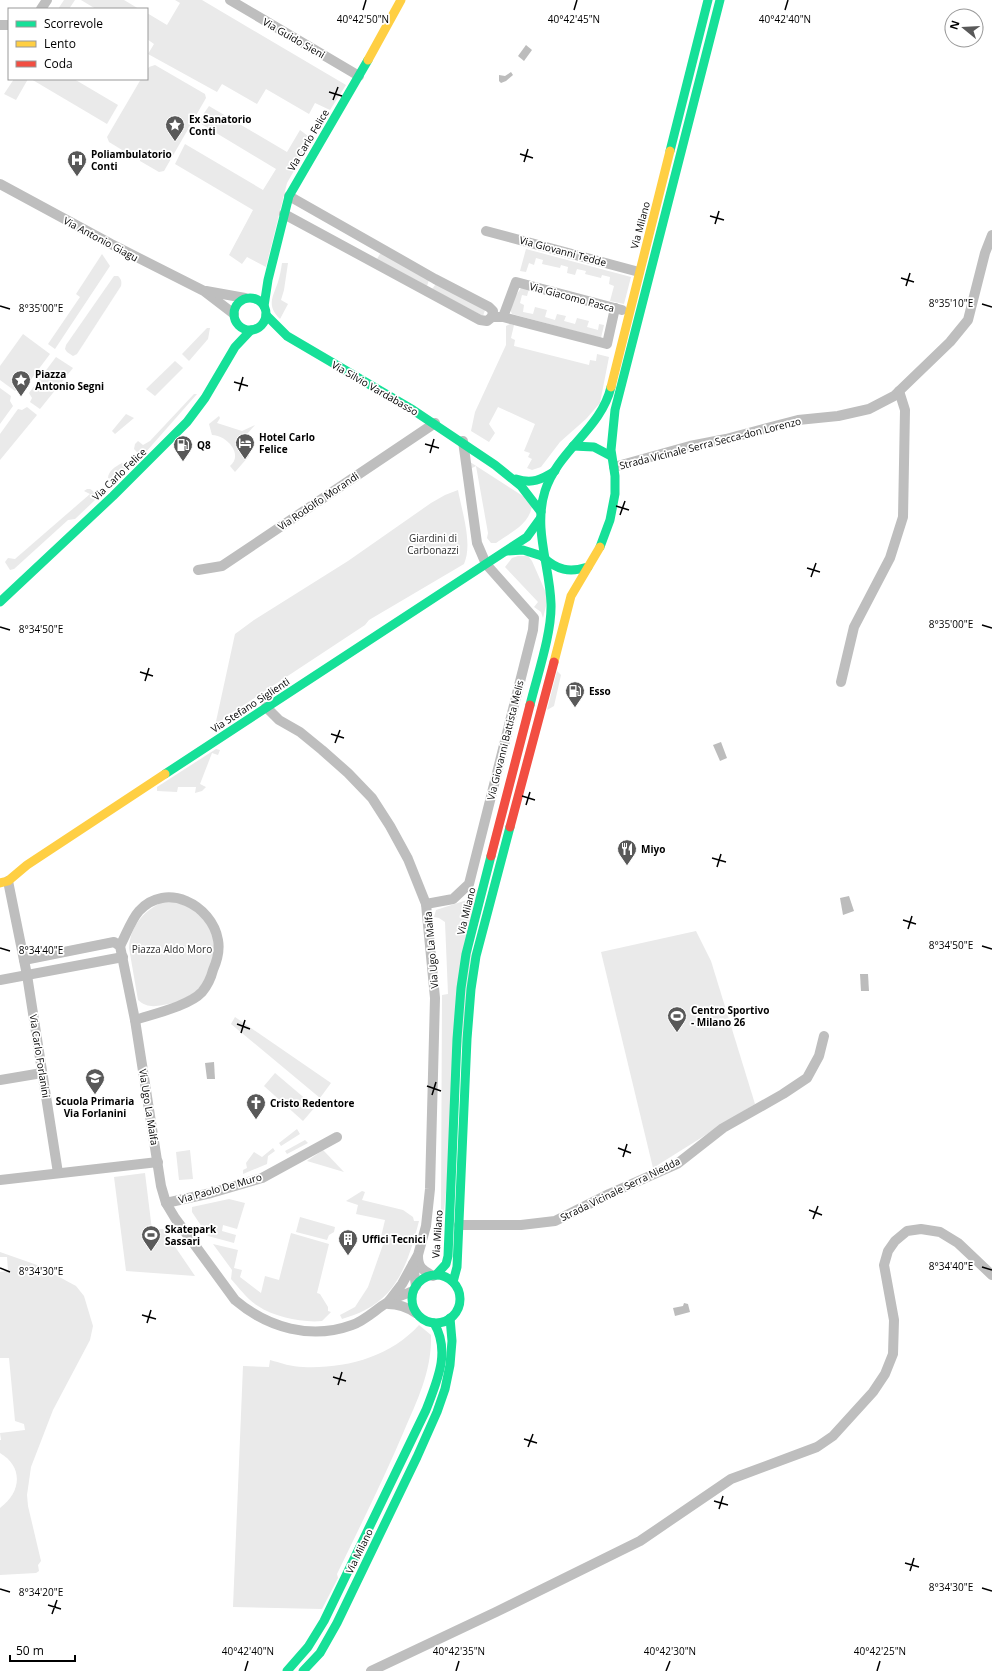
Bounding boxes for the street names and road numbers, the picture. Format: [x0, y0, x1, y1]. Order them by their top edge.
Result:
street label: Via Guido Sieni [260, 15, 328, 61]
street label: Via Carlo Felice [284, 106, 332, 174]
street label: Via Milano [627, 200, 653, 250]
street label: Via Antonio Giagu [61, 213, 141, 265]
street label: Via Giovanni Tedde [518, 233, 608, 269]
street label: Via Giacomo Pasca [528, 279, 616, 315]
street label: Via Silvio Vardabasso [329, 357, 421, 419]
street label: Strada Vicinale Serra Secca-don Lorenzo [618, 414, 802, 472]
street label: Via Carlo Felice [89, 444, 149, 503]
street label: Via Rodolfo Morandi [275, 469, 361, 533]
street label: Via Stefano Siglienti [208, 674, 292, 736]
street label: Via Giovanni Battista Melis [483, 678, 527, 801]
street label: Via Milano [453, 886, 479, 936]
street label: Via Ugo La Malfa [421, 911, 441, 989]
street label: Via Carlo Forlanini [26, 1013, 54, 1099]
street label: Via Ugo La Malfa [136, 1068, 162, 1146]
street label: Strada Vicinale Serra Niedda [558, 1154, 682, 1224]
street label: Via Paolo De Muro [177, 1169, 263, 1207]
street label: Via Milano [428, 1209, 446, 1259]
street label: Via Milano [342, 1526, 376, 1576]

